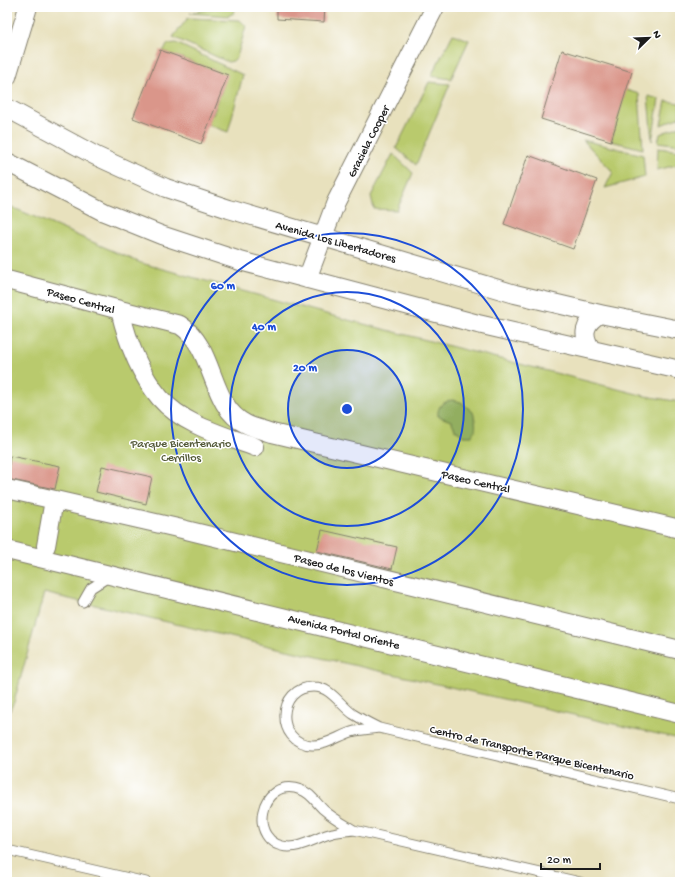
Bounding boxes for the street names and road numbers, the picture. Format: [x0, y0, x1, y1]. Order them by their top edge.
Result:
street label: Graciela Cooper [346, 102, 395, 180]
street label: Avenida Los Libertadores [274, 219, 398, 267]
street label: Paseo Central [44, 285, 116, 318]
street label: Paseo Central [439, 468, 511, 498]
street label: Paseo de los Vientos [291, 552, 395, 590]
street label: Avenida Portal Oriente [286, 612, 402, 654]
street label: Centro de Transporte Parque Bicentenario [428, 724, 635, 784]

